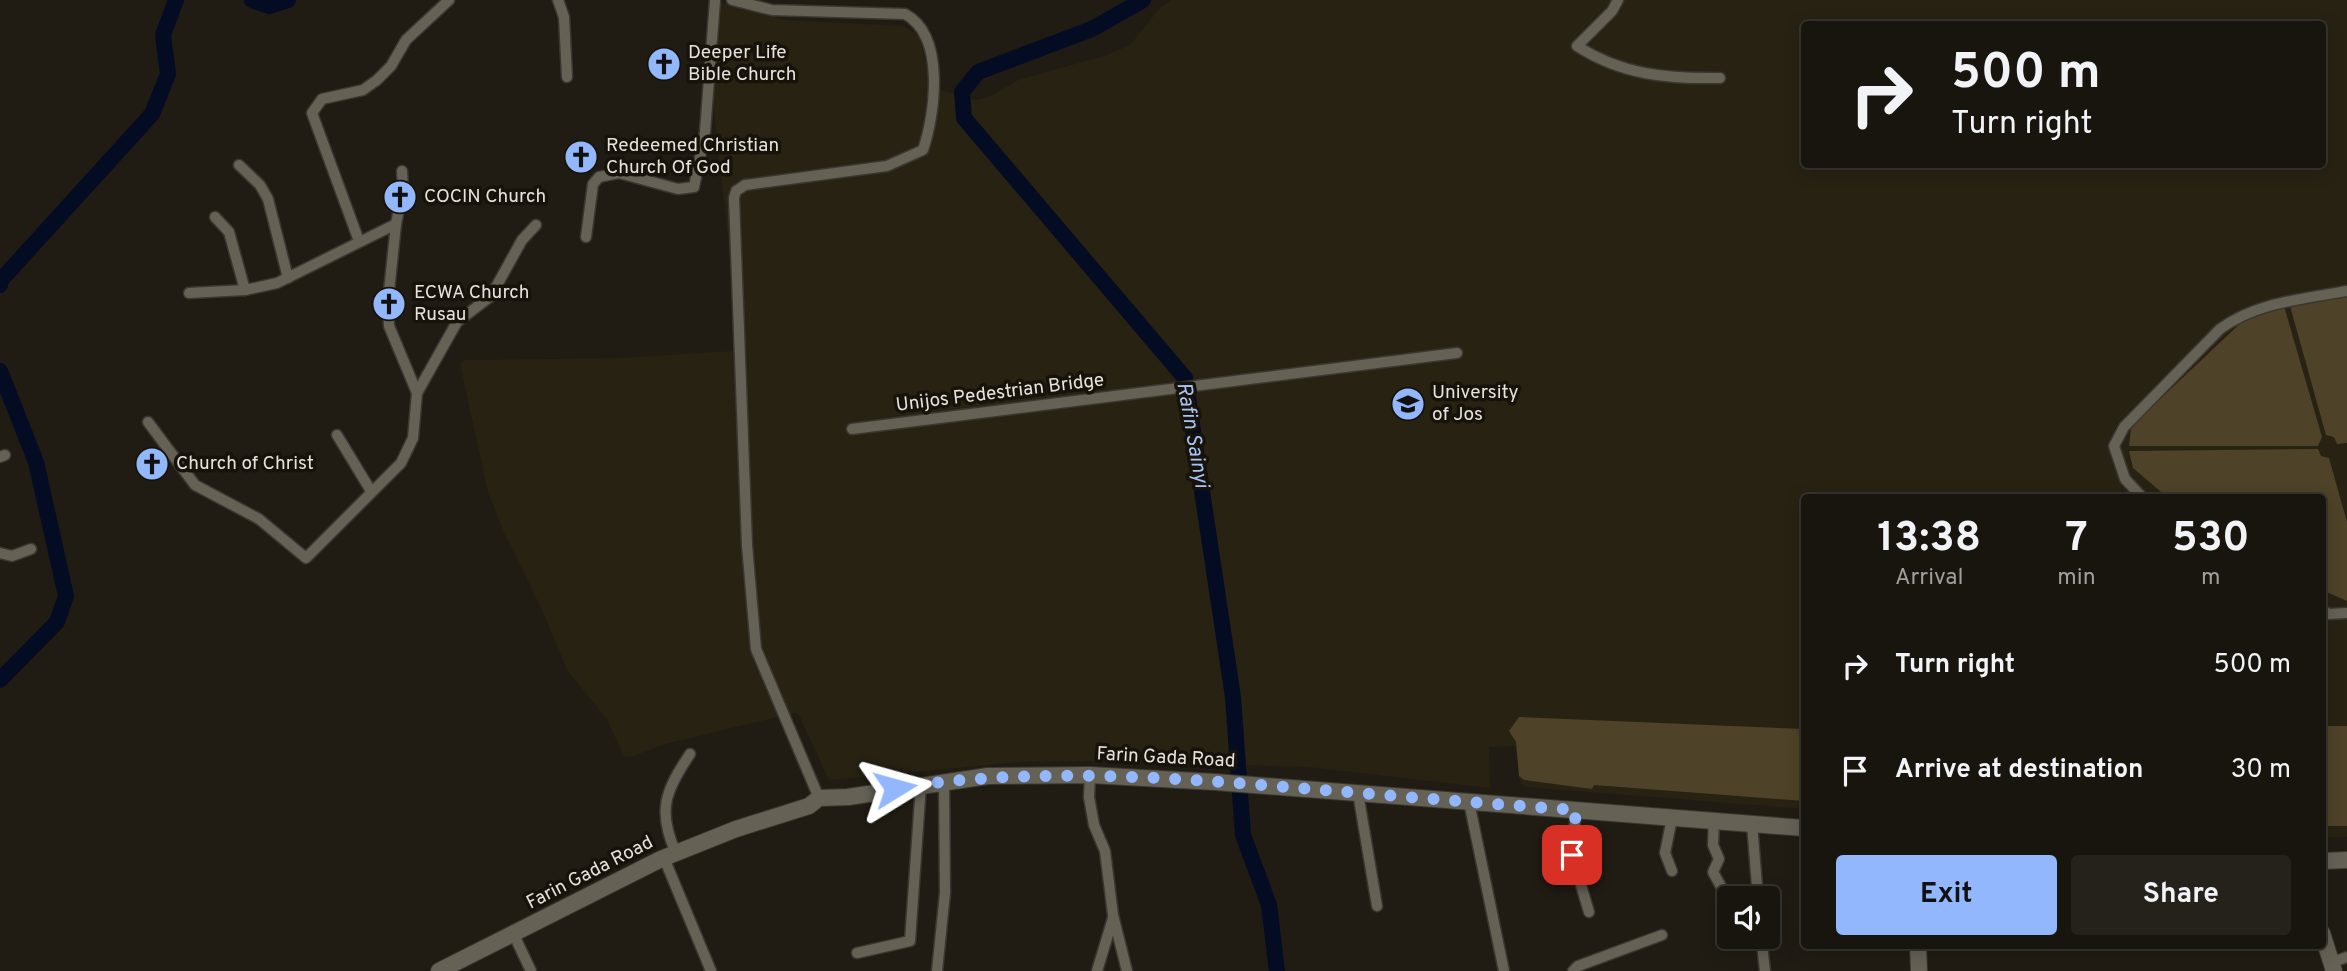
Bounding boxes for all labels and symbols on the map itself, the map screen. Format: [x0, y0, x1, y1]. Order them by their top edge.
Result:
place label: Deeper Life Bible Church [688, 41, 797, 87]
church icon: Deeper Life Bible Church [645, 45, 683, 83]
place label: Redeemed Christian Church Of God [606, 134, 779, 180]
church icon: Redeemed Christian Church Of God [562, 138, 600, 176]
church icon: COCIN Church [381, 178, 419, 216]
place label: COCIN Church [424, 185, 546, 209]
place label: ECWA Church Rusau [414, 281, 530, 327]
church icon: ECWA Church Rusau [370, 285, 408, 323]
street label: Unijos Pedestrian Bridge [894, 368, 1106, 418]
water label: Rafin Sainyi [1169, 380, 1215, 492]
place label: University of Jos [1432, 381, 1519, 427]
school or university icon: University of Jos [1389, 385, 1427, 423]
church icon: Church of Christ [133, 445, 171, 483]
place label: Church of Christ [176, 452, 314, 476]
street label: Farin Gada Road [1096, 742, 1236, 774]
position arrow [858, 751, 932, 825]
pin [1542, 825, 1602, 885]
street label: Farin Gada Road [523, 831, 657, 915]

